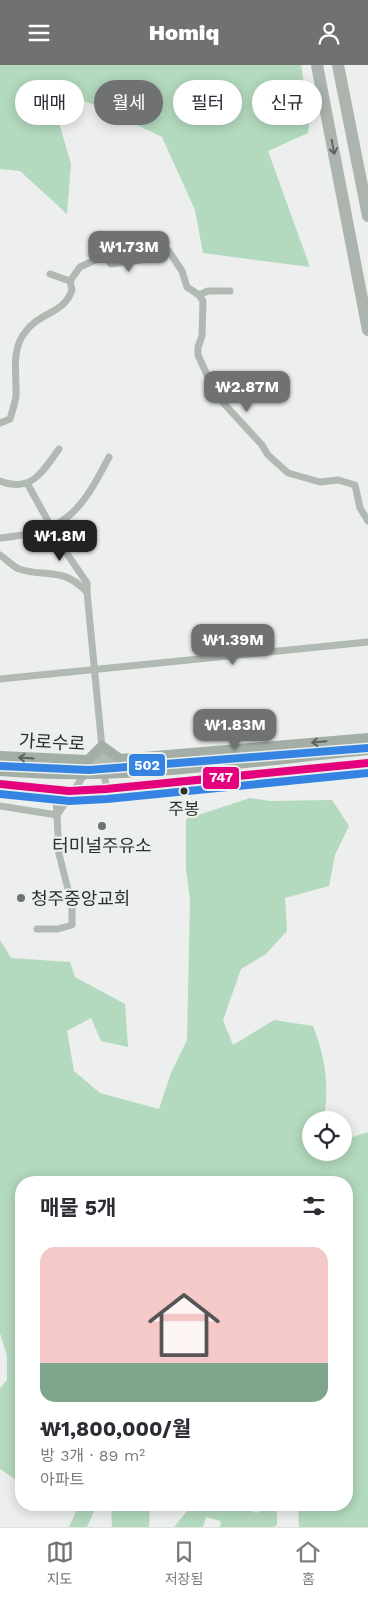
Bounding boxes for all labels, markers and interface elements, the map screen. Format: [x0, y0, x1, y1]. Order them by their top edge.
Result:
icon: menu [25, 19, 53, 47]
icon: person [315, 19, 343, 47]
text: Homiq [149, 20, 219, 45]
chip: 매매 [15, 80, 84, 125]
chip: 월세 [94, 80, 163, 125]
chip: 필터 [173, 80, 242, 125]
chip: 신규 [252, 80, 322, 125]
one-way arrow [328, 139, 338, 155]
pin: ₩1.73M [88, 231, 170, 273]
text: ₩1.73M [99, 237, 159, 256]
pin: ₩2.87M [206, 371, 288, 413]
text: ₩2.87M [215, 377, 279, 396]
pin: ₩1.8M [25, 519, 95, 562]
text: ₩1.8M [34, 526, 86, 545]
pin: ₩1.39M [192, 623, 274, 666]
text: ₩1.39M [202, 630, 264, 649]
pin: ₩1.83M [194, 709, 276, 751]
text: ₩1.83M [204, 715, 266, 734]
street label: 가로수로 [18, 730, 86, 754]
one-way arrow [312, 738, 328, 747]
one-way arrow [19, 753, 35, 762]
line badge: 502 [128, 753, 166, 777]
text: 502 [134, 757, 160, 773]
line badge: 747 [202, 766, 240, 790]
text: 747 [209, 769, 234, 785]
marker: 주봉 [179, 786, 189, 796]
place label: 주봉 [168, 799, 200, 819]
marker: 터미널주유소 [96, 820, 108, 832]
place label: 터미널주유소 [52, 835, 152, 856]
place label: 청주중앙교회 [31, 888, 130, 909]
marker: 청주중앙교회 [15, 892, 27, 904]
map controls [302, 1111, 352, 1161]
button: locate [302, 1111, 352, 1161]
icon: filters [300, 1192, 328, 1220]
text: 매물 5개 [40, 1195, 116, 1220]
icon: home [139, 1280, 229, 1370]
text: ₩1,800,000/월 [40, 1416, 191, 1441]
text: 방 3개 · 89 m² [40, 1446, 145, 1465]
text: 아파트 [40, 1470, 84, 1489]
tab: 지도 [46, 1538, 74, 1588]
tab: 저장됨 [165, 1538, 203, 1588]
tab: 홈 [294, 1538, 322, 1588]

